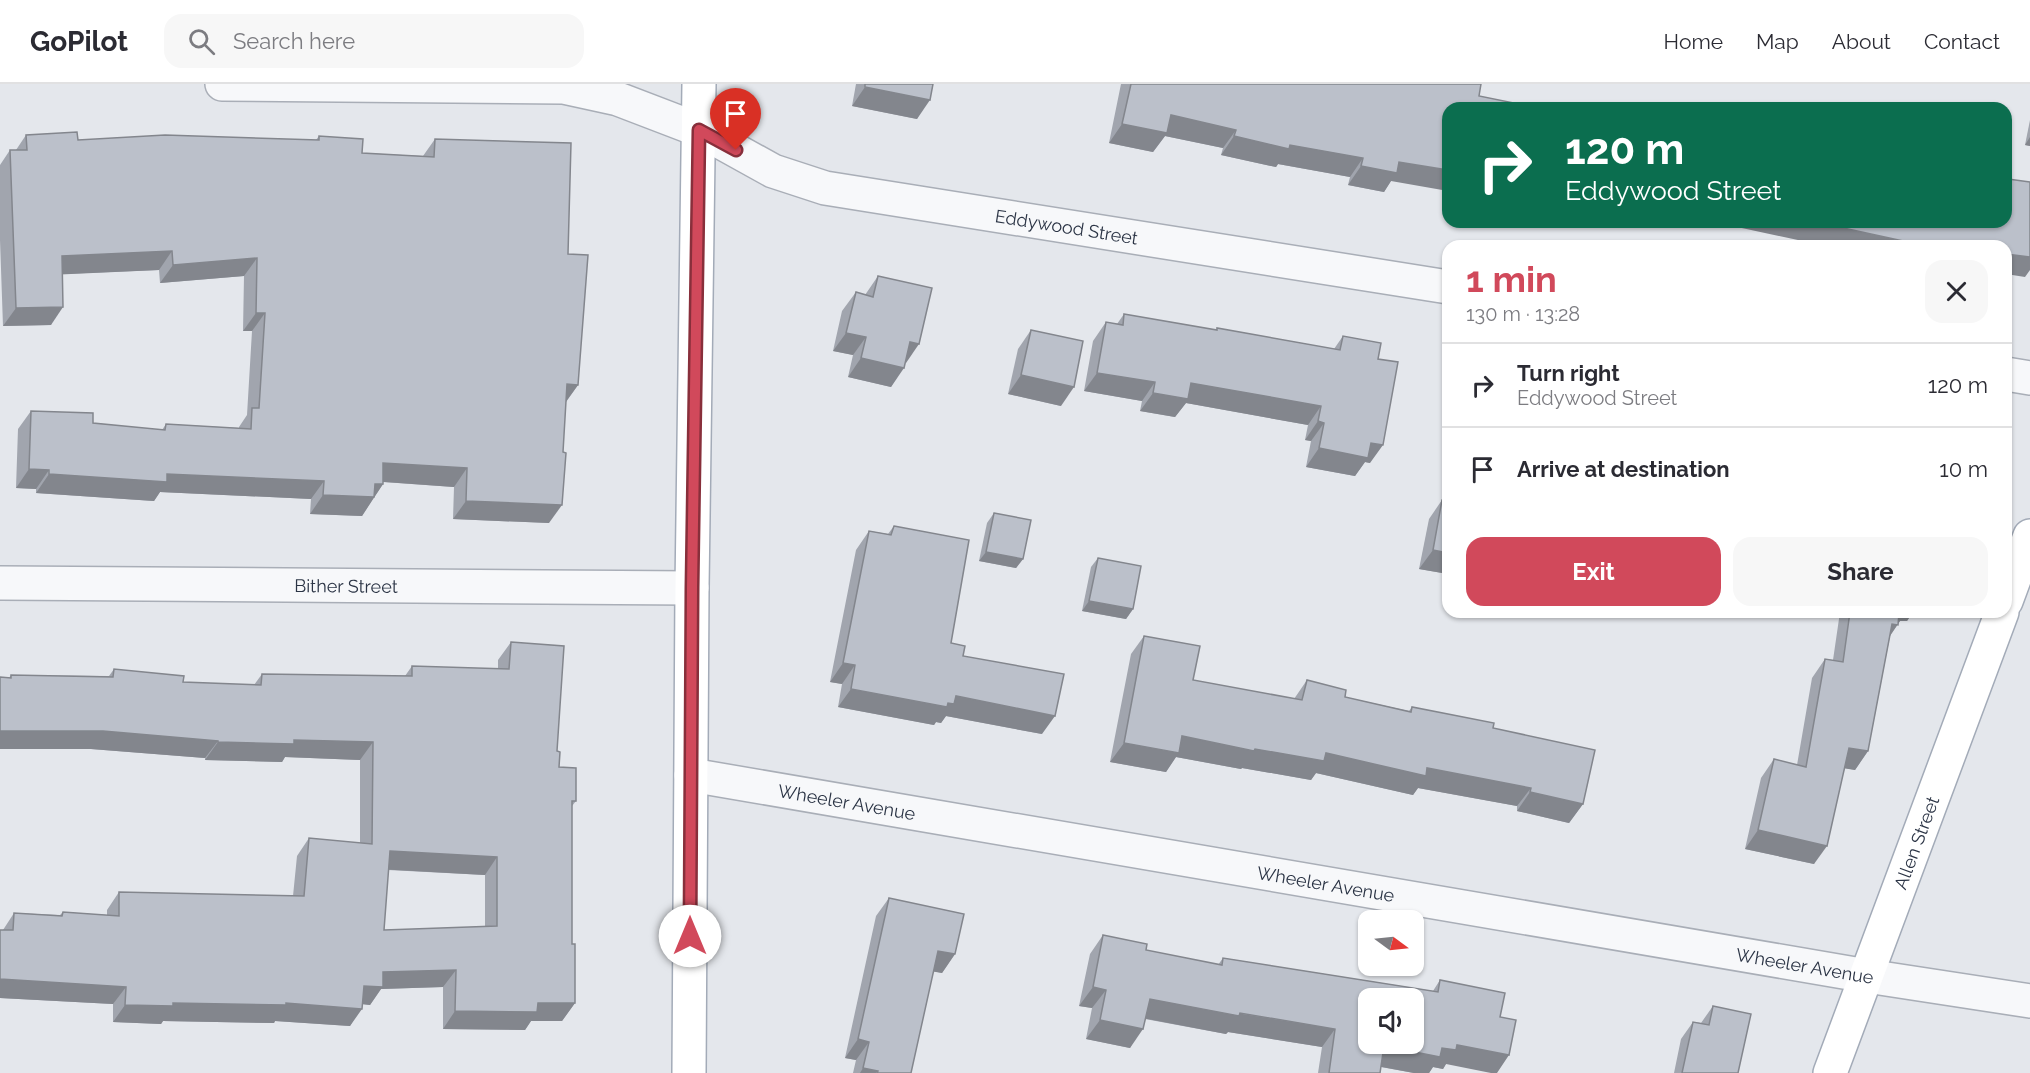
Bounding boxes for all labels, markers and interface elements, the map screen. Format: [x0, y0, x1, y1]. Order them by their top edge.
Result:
search box [164, 14, 584, 68]
text: GoPilot [30, 25, 128, 58]
icon: search [185, 25, 218, 58]
text: Search here [233, 28, 355, 54]
text: Home [1664, 29, 1723, 54]
text: Map [1756, 29, 1799, 54]
text: About [1832, 29, 1891, 54]
text: Contact [1924, 29, 2000, 54]
pin [710, 88, 761, 150]
icon: arrive [719, 97, 752, 130]
text: 120 m [1565, 125, 1684, 174]
icon: right [1466, 126, 1544, 204]
text: Eddywood Street [1565, 175, 1781, 206]
street label: Eddywood Street [994, 205, 1140, 248]
text: 1 min [1466, 258, 1557, 300]
button: close [1925, 260, 1988, 323]
text: 130 m · 13:28 [1466, 302, 1580, 326]
text: Turn right [1517, 360, 1620, 386]
icon: right [1466, 369, 1499, 402]
text: 120 m [1928, 372, 1988, 398]
text: Eddywood Street [1517, 386, 1677, 410]
icon: arrive [1466, 453, 1499, 486]
text: Arrive at destination [1517, 456, 1730, 482]
text: 10 m [1939, 456, 1988, 482]
button: Exit [1466, 537, 1721, 606]
button: Share [1733, 537, 1988, 606]
street label: Bither Street [294, 575, 398, 596]
street label: Wheeler Avenue [776, 780, 918, 824]
street label: Allen Street [1889, 793, 1943, 892]
street label: Wheeler Avenue [1255, 861, 1397, 906]
position arrow [658, 904, 722, 968]
north arrow [1358, 910, 1424, 976]
map controls [1358, 910, 1424, 1054]
street label: Wheeler Avenue [1735, 943, 1875, 987]
button: sound [1358, 988, 1424, 1054]

